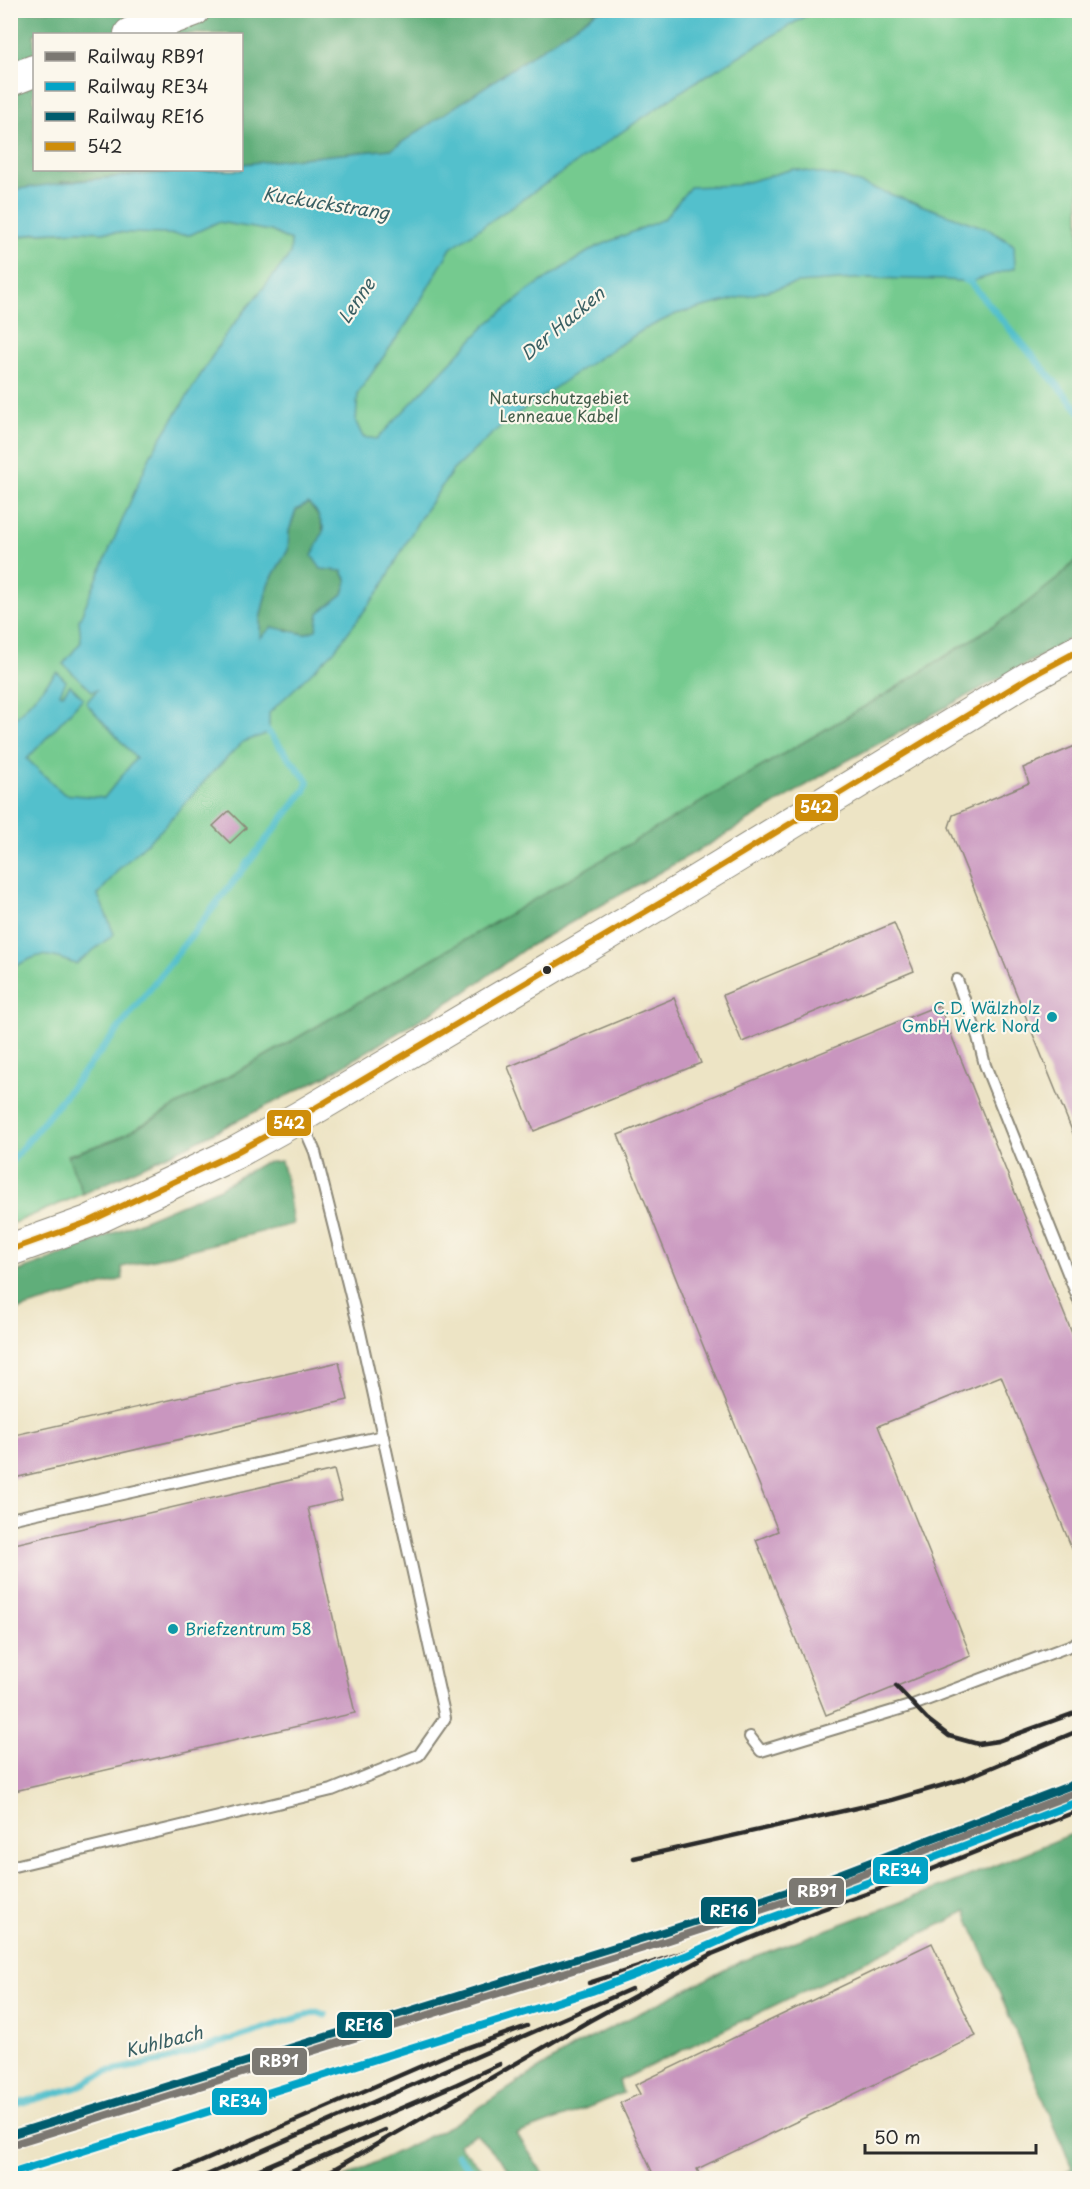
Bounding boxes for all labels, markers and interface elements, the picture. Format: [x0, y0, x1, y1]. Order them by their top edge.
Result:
legend [33, 33, 243, 171]
text: Railway RB91 [87, 42, 204, 69]
text: Railway RE34 [87, 72, 209, 99]
text: Railway RE16 [87, 102, 204, 129]
text: 542 [87, 132, 122, 159]
water label: Kuckuckstrang [261, 179, 393, 226]
water label: Lenne [331, 271, 382, 328]
water label: Der Hacken [514, 279, 611, 366]
park label: Naturschutzgebiet Lenneaue Kabel [489, 385, 629, 427]
line badge: 542 [794, 793, 839, 822]
text: 542 [800, 794, 832, 818]
unlabelled marker [541, 964, 553, 976]
place label: C.D. Wälzholz GmbH Werk Nord [902, 995, 1040, 1037]
marker: C.D. Wälzholz GmbH Werk Nord [1045, 1010, 1059, 1024]
line badge: 542 [266, 1109, 312, 1137]
text: 542 [273, 1110, 305, 1134]
place label: Briefzentrum 58 [185, 1616, 312, 1640]
marker: Briefzentrum 58 [166, 1622, 180, 1636]
line badge: RE34 [872, 1856, 929, 1885]
text: RE34 [879, 1857, 921, 1881]
line badge: RB91 [788, 1877, 845, 1906]
text: RB91 [797, 1878, 837, 1902]
line badge: RE16 [700, 1896, 757, 1925]
text: RE16 [709, 1898, 749, 1922]
line badge: RE16 [336, 2011, 393, 2039]
text: RE16 [344, 2012, 384, 2036]
water label: Kuhlbach [122, 2018, 206, 2063]
line badge: RB91 [251, 2047, 308, 2076]
text: RB91 [259, 2048, 299, 2072]
line badge: RE34 [211, 2087, 268, 2116]
text: RE34 [219, 2088, 261, 2112]
scale bar [865, 2117, 1036, 2155]
text: 50 m [874, 2123, 921, 2150]

